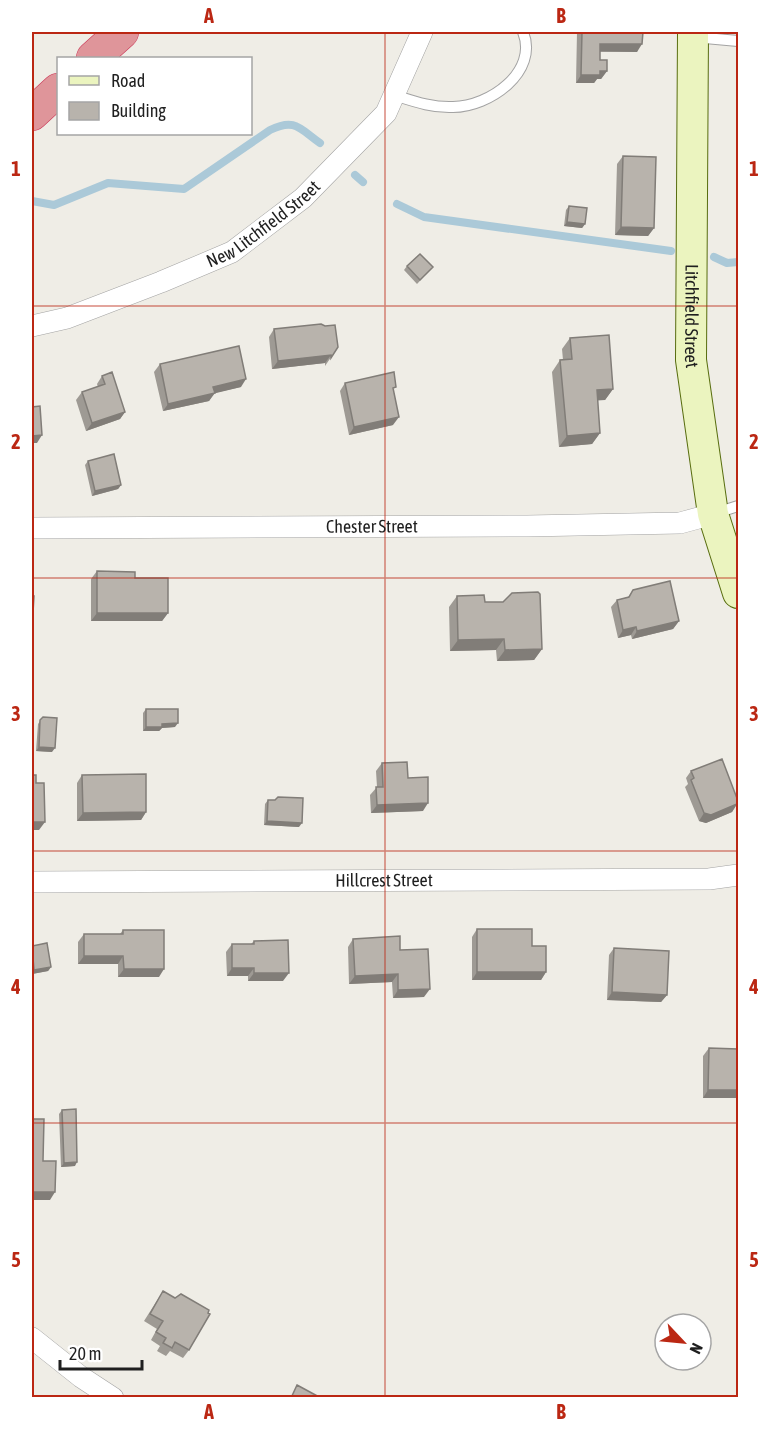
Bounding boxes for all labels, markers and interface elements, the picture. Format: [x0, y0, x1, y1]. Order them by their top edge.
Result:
text: A [203, 4, 214, 27]
text: B [556, 4, 566, 27]
legend [57, 57, 252, 135]
text: Road [111, 70, 145, 91]
text: Building [111, 100, 166, 121]
text: 1 [11, 157, 21, 180]
text: 1 [749, 157, 759, 180]
street label: New Litchfield Street [203, 176, 324, 272]
street label: Litchfield Street [681, 264, 703, 369]
text: 2 [11, 430, 21, 453]
text: 2 [749, 430, 759, 453]
street label: Chester Street [326, 515, 418, 537]
text: 3 [11, 702, 21, 725]
text: 3 [749, 702, 759, 725]
street label: Hillcrest Street [335, 869, 433, 891]
text: 4 [10, 975, 21, 998]
text: 4 [748, 975, 759, 998]
text: 5 [11, 1248, 21, 1271]
text: 5 [749, 1248, 759, 1271]
north arrow [653, 1312, 713, 1372]
scale bar [60, 1333, 142, 1371]
text: N [686, 1340, 707, 1357]
text: 20 m [69, 1343, 101, 1364]
text: A [203, 1400, 214, 1423]
text: B [556, 1400, 566, 1423]

